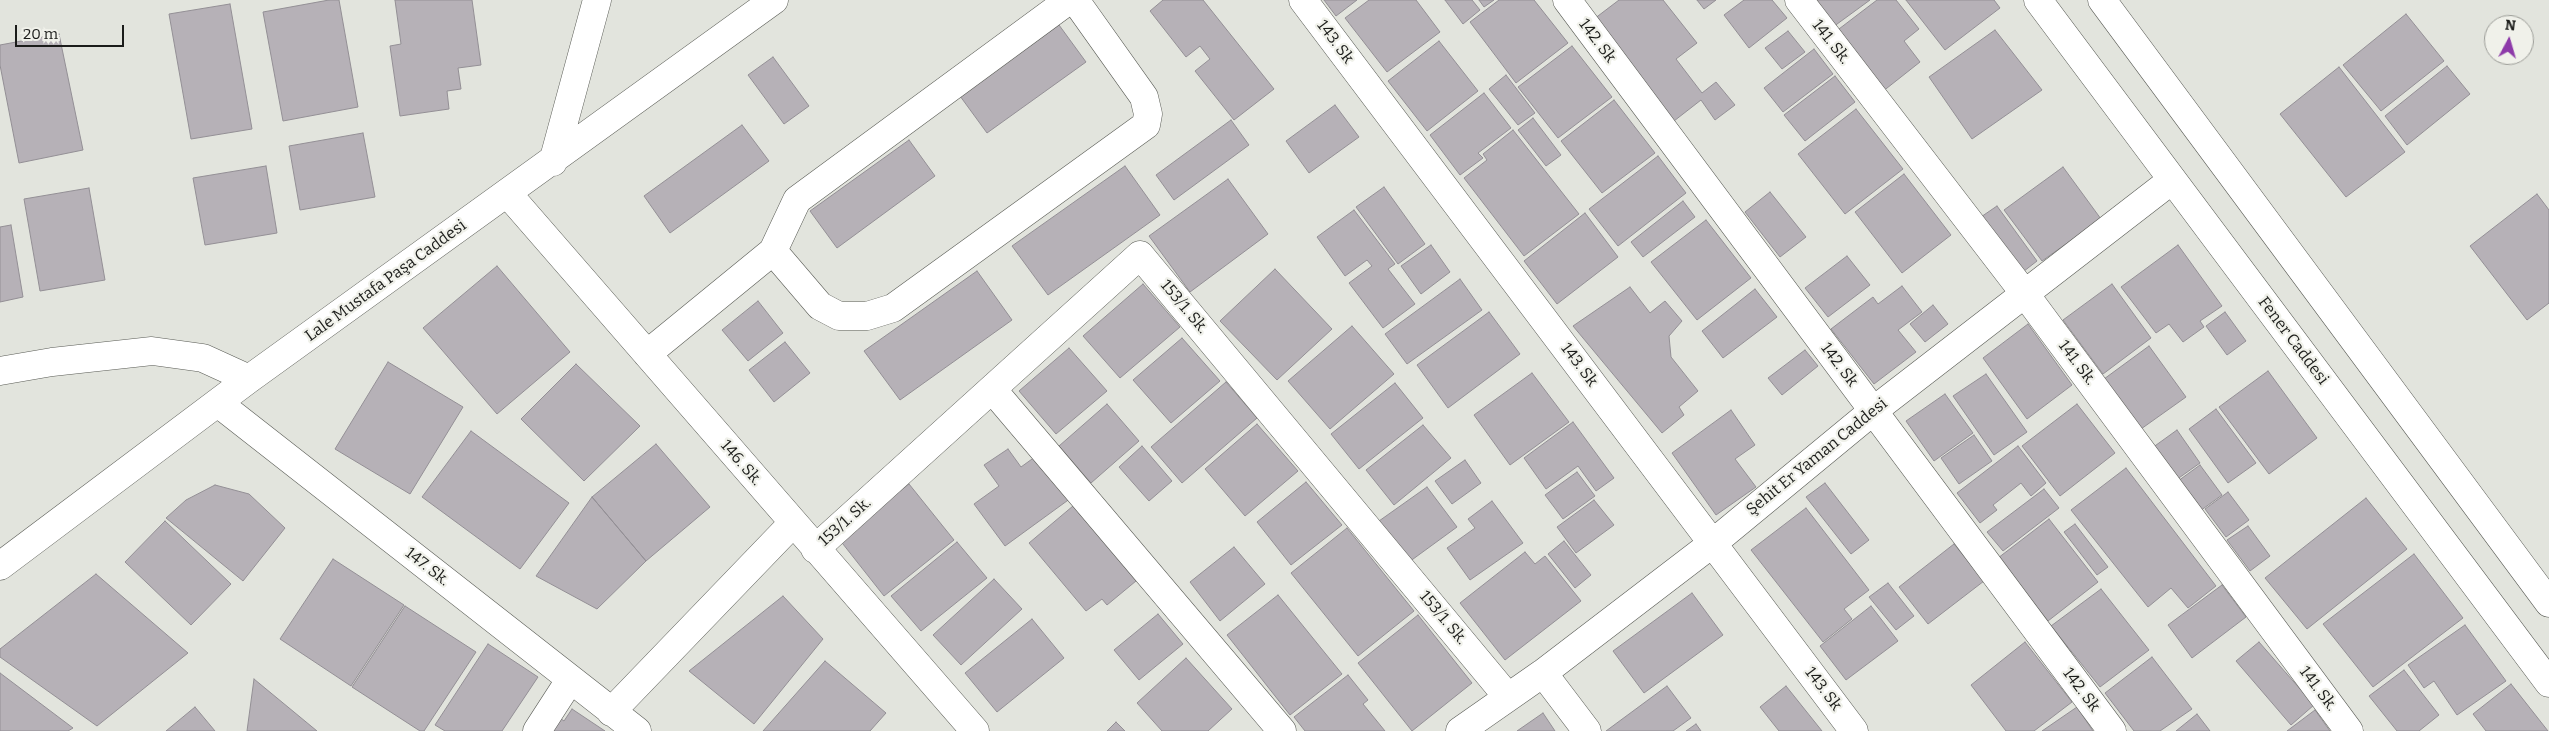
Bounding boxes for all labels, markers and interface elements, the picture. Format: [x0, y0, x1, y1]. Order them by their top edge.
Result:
scale bar [18, 15, 126, 47]
street label: 142. Sk [1574, 15, 1620, 67]
north arrow [2484, 15, 2534, 65]
street label: 143. Sk [1312, 16, 1358, 68]
street label: 141. Sk. [1808, 16, 1854, 68]
text: N [2504, 17, 2517, 35]
text: 20 m [23, 25, 58, 43]
street label: Lale Mustafa Paşa Caddesi [302, 216, 470, 346]
street label: 153/1. Sk. [1156, 276, 1212, 338]
street label: Fener Caddesi [2254, 293, 2332, 389]
street label: 141. Sk. [2054, 337, 2100, 389]
street label: 143. Sk [1556, 339, 1602, 391]
street label: 142. Sk [1816, 339, 1862, 391]
street label: Şehit Er Yaman Caddesi [1743, 394, 1891, 520]
street label: 146. Sk. [716, 436, 766, 490]
street label: 153/1. Sk. [815, 493, 875, 551]
street label: 147. Sk. [401, 544, 453, 590]
street label: 153/1. Sk. [1415, 587, 1471, 649]
street label: 143. Sk [1800, 663, 1846, 715]
street label: 141. Sk. [2295, 663, 2341, 715]
street label: 142. Sk [2058, 664, 2104, 716]

